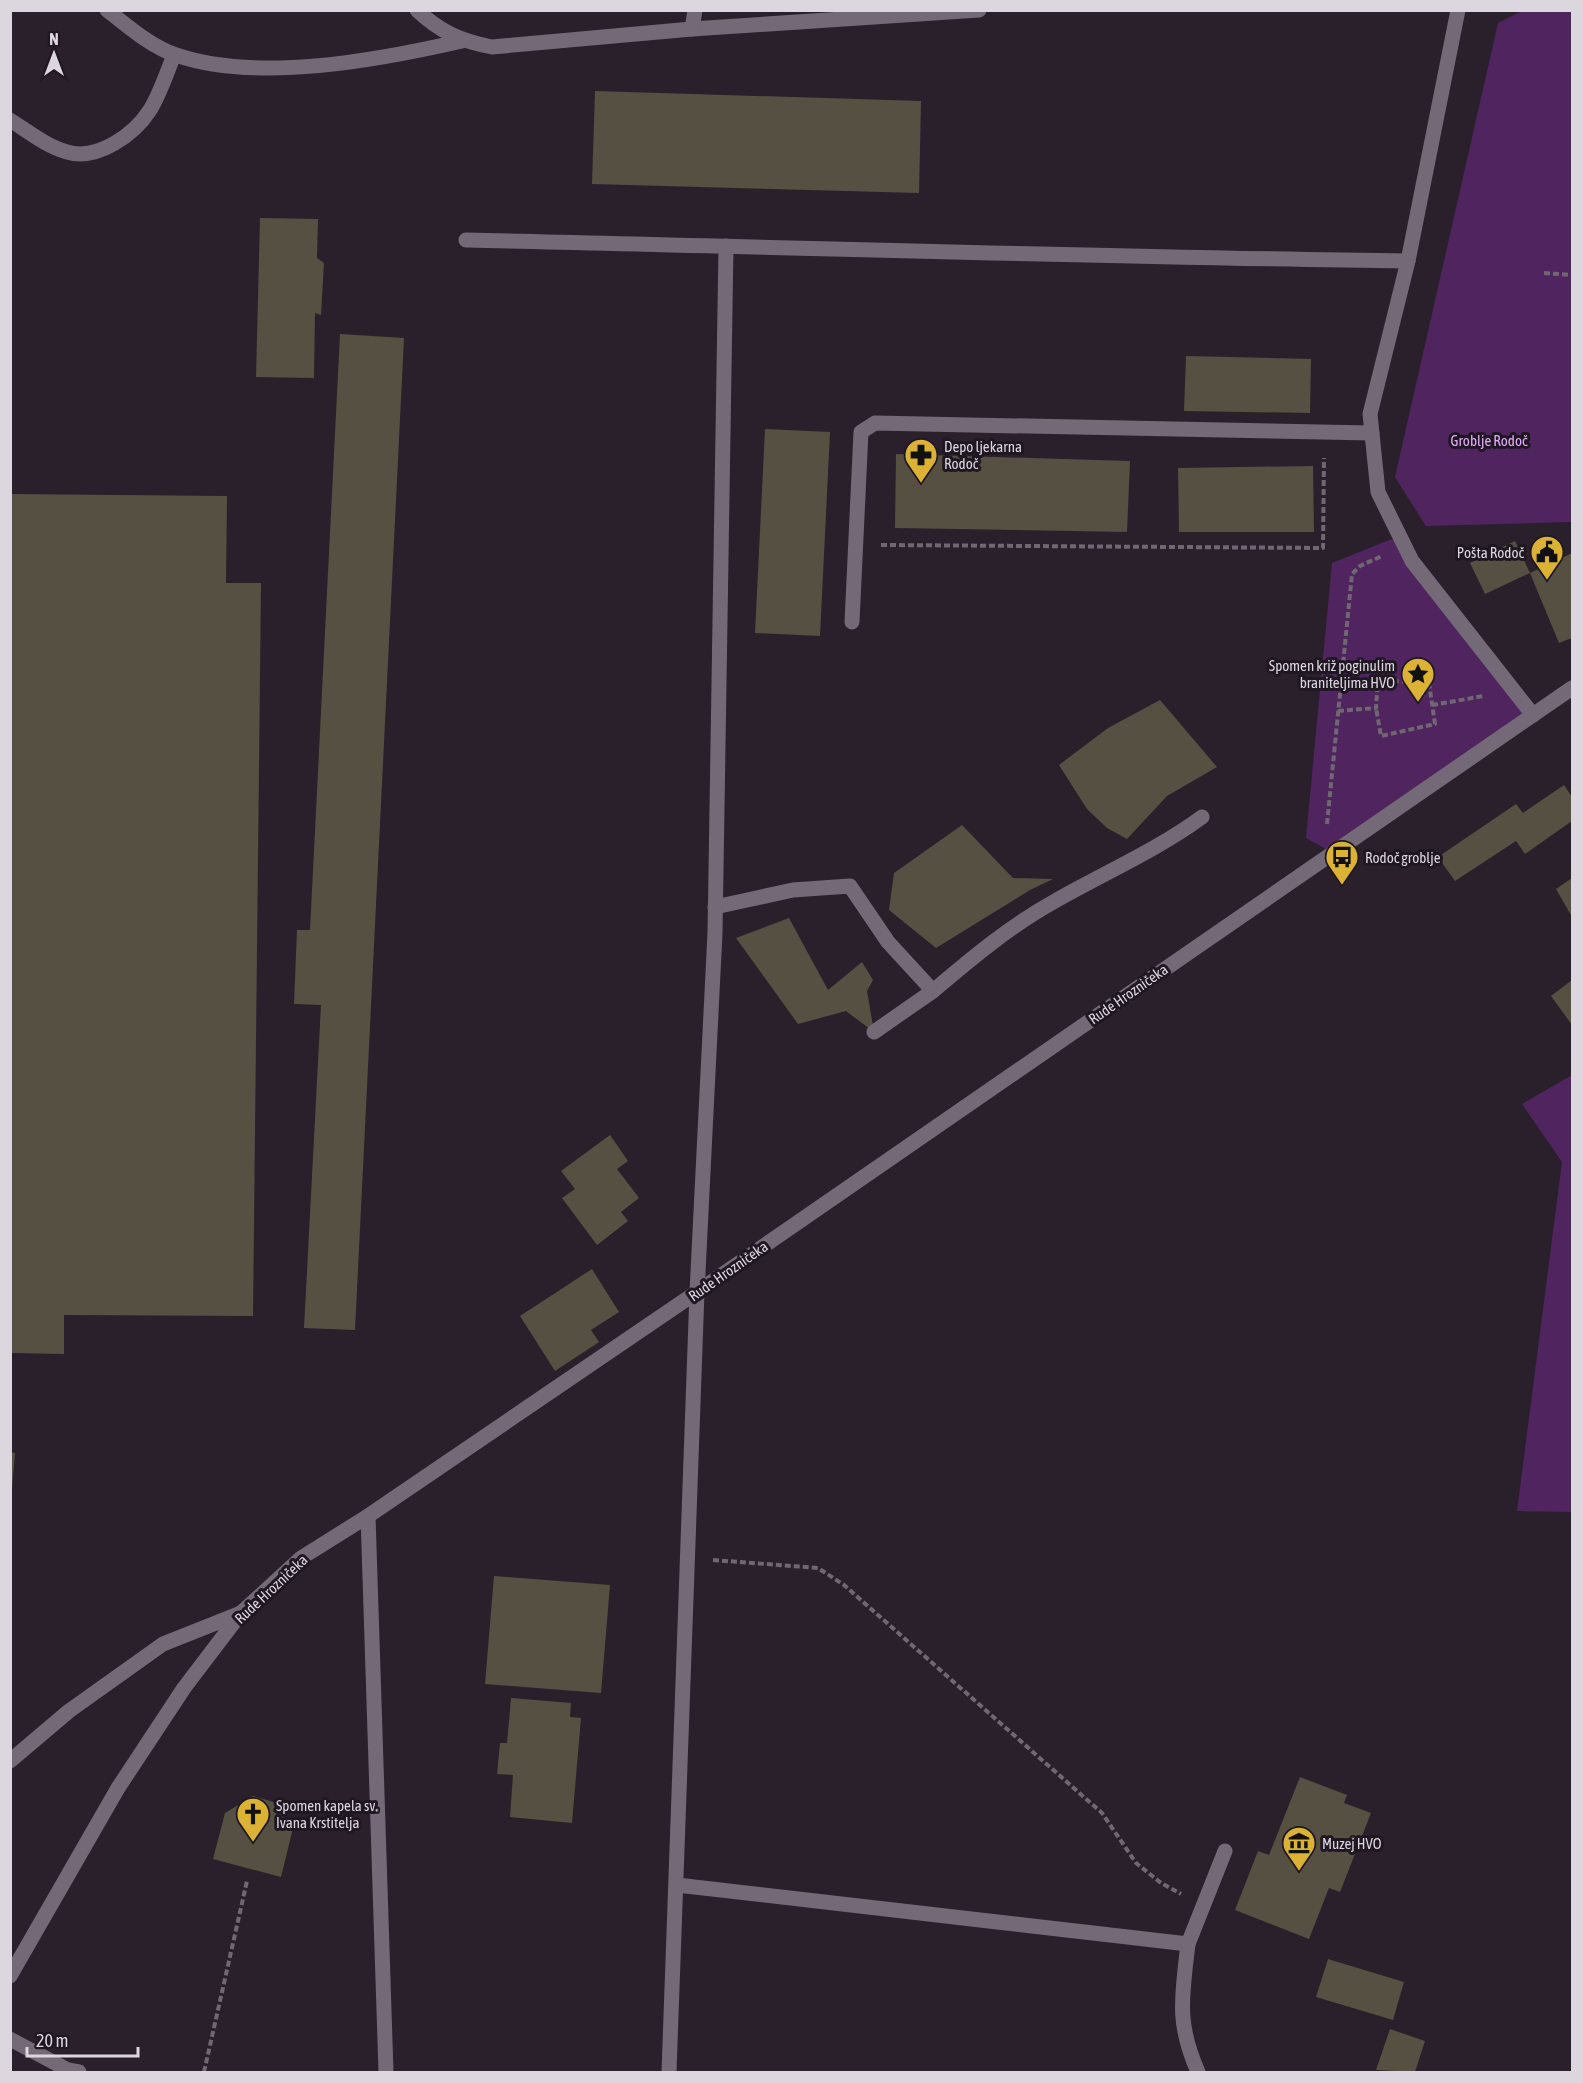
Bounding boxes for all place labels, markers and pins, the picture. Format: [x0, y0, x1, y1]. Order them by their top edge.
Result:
pharmacy icon: Depo ljekarna Rodoč [903, 437, 939, 484]
place label: Depo ljekarna Rodoč [944, 438, 1022, 472]
public building icon: Pošta Rodoč [1529, 534, 1565, 581]
place label: Pošta Rodoč [1457, 544, 1524, 561]
place icon: Spomen križ poginulim braniteljima HVO [1400, 656, 1436, 703]
place label: Spomen križ poginulim braniteljima HVO [1269, 657, 1395, 691]
bus stop icon: Rodoč groblje [1324, 839, 1360, 886]
place label: Rodoč groblje [1365, 849, 1441, 866]
church icon: Spomen kapela sv. Ivana Krstitelja [235, 1796, 271, 1843]
place label: Spomen kapela sv. Ivana Krstitelja [276, 1797, 378, 1831]
museum icon: Muzej HVO [1281, 1825, 1317, 1872]
place label: Muzej HVO [1322, 1835, 1382, 1852]

